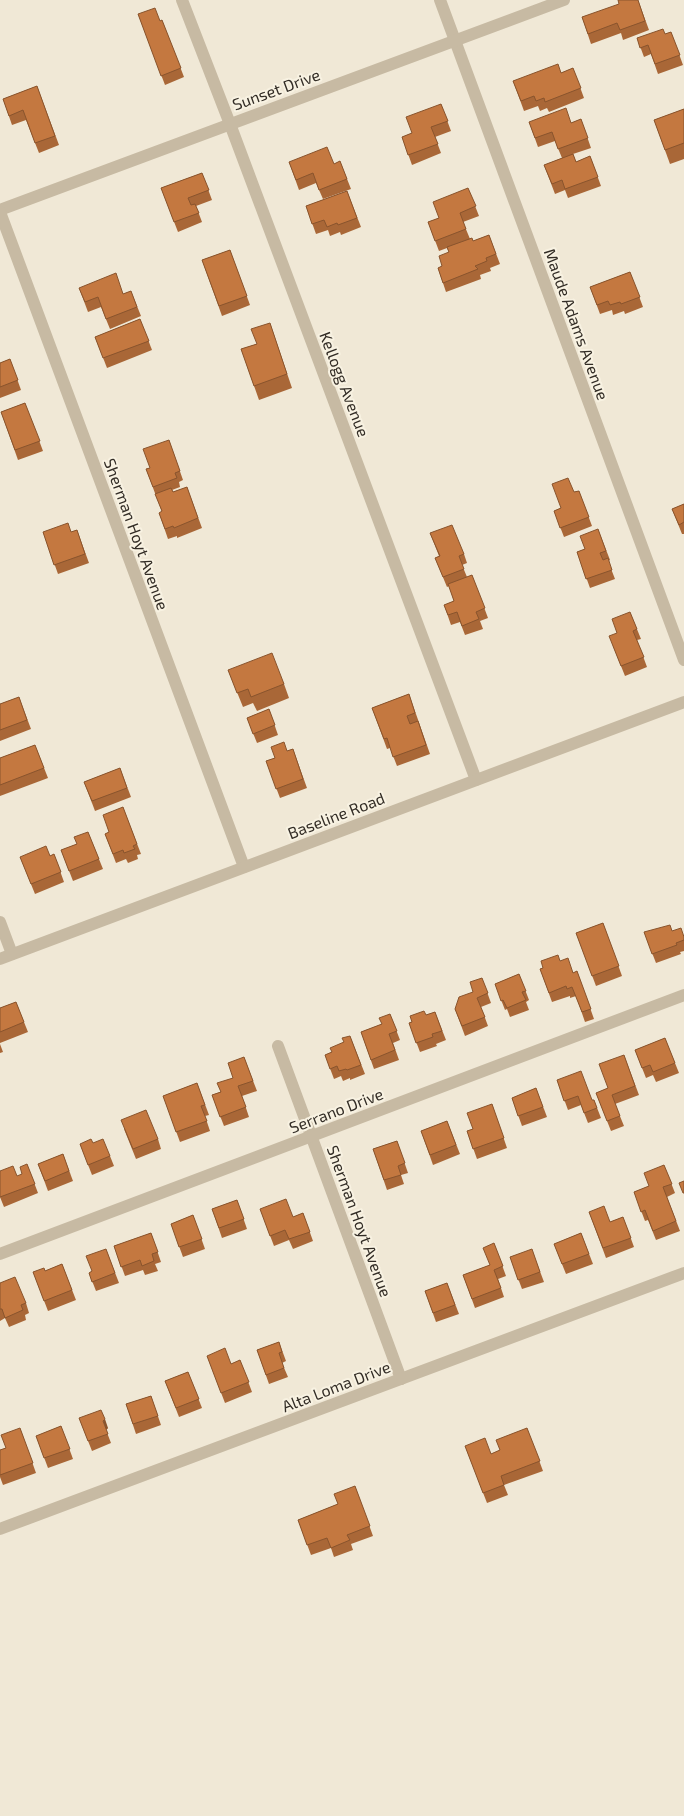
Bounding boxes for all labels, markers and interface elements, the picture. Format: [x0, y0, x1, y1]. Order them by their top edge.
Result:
street label: Sunset Drive [230, 64, 322, 114]
street label: Maude Adams Avenue [541, 246, 613, 402]
street label: Kellogg Avenue [316, 329, 374, 439]
street label: Sherman Hoyt Avenue [101, 456, 173, 612]
street label: Baseline Road [285, 788, 387, 842]
street label: Serrano Drive [286, 1083, 386, 1137]
street label: Sherman Hoyt Avenue [324, 1143, 396, 1299]
street label: Alta Loma Drive [279, 1357, 393, 1415]

